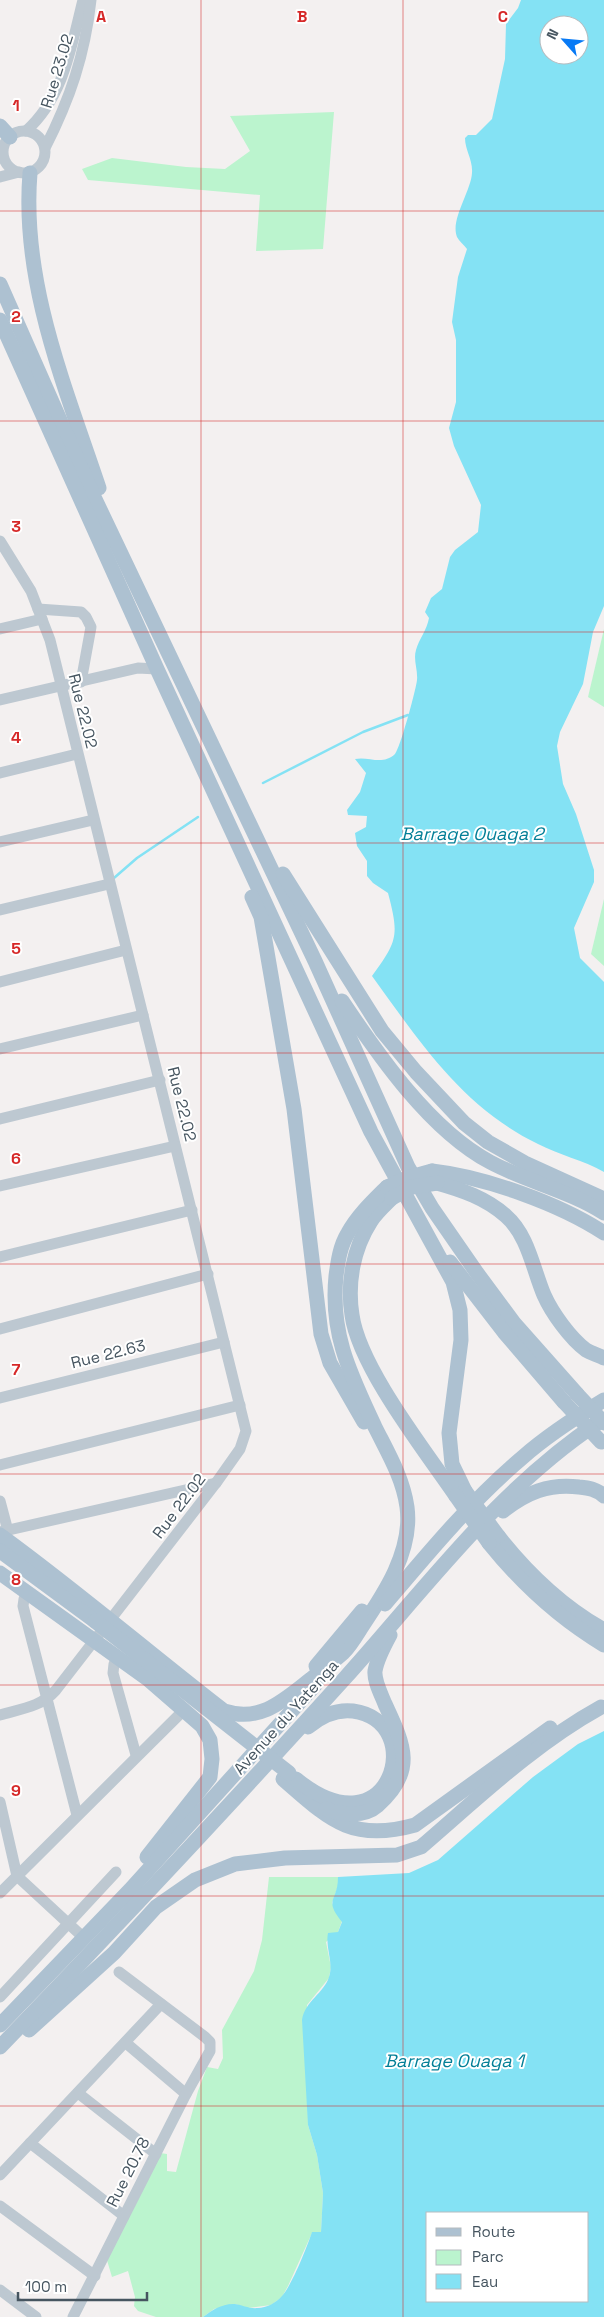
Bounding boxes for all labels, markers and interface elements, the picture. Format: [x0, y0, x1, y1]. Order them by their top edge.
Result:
text: A [96, 6, 106, 27]
text: B [297, 6, 307, 27]
text: C [498, 6, 508, 27]
north arrow [539, 15, 589, 65]
text: N [542, 26, 563, 42]
street label: Rue 23.02 [36, 31, 78, 111]
text: 1 [12, 95, 20, 116]
text: 2 [11, 306, 21, 327]
text: 3 [11, 516, 21, 537]
street label: Rue 22.02 [64, 671, 102, 751]
text: 4 [11, 727, 21, 748]
water label: Barrage Ouaga 2 [400, 822, 546, 845]
text: 5 [11, 938, 21, 959]
street label: Rue 22.02 [163, 1064, 201, 1144]
text: 6 [11, 1148, 21, 1169]
street label: Rue 22.63 [69, 1335, 147, 1373]
text: 7 [12, 1359, 21, 1380]
street label: Rue 22.02 [148, 1469, 210, 1543]
text: 8 [11, 1569, 21, 1590]
street label: Avenue du Yatenga [229, 1655, 343, 1779]
text: 9 [11, 1780, 21, 1801]
water label: Barrage Ouaga 1 [384, 2049, 526, 2072]
street label: Rue 20.78 [101, 2134, 155, 2210]
legend [426, 2212, 589, 2302]
text: Route [472, 2222, 516, 2241]
text: Parc [472, 2247, 504, 2266]
scale bar [18, 2270, 146, 2302]
text: Eau [472, 2272, 498, 2291]
text: 100 m [25, 2277, 67, 2296]

